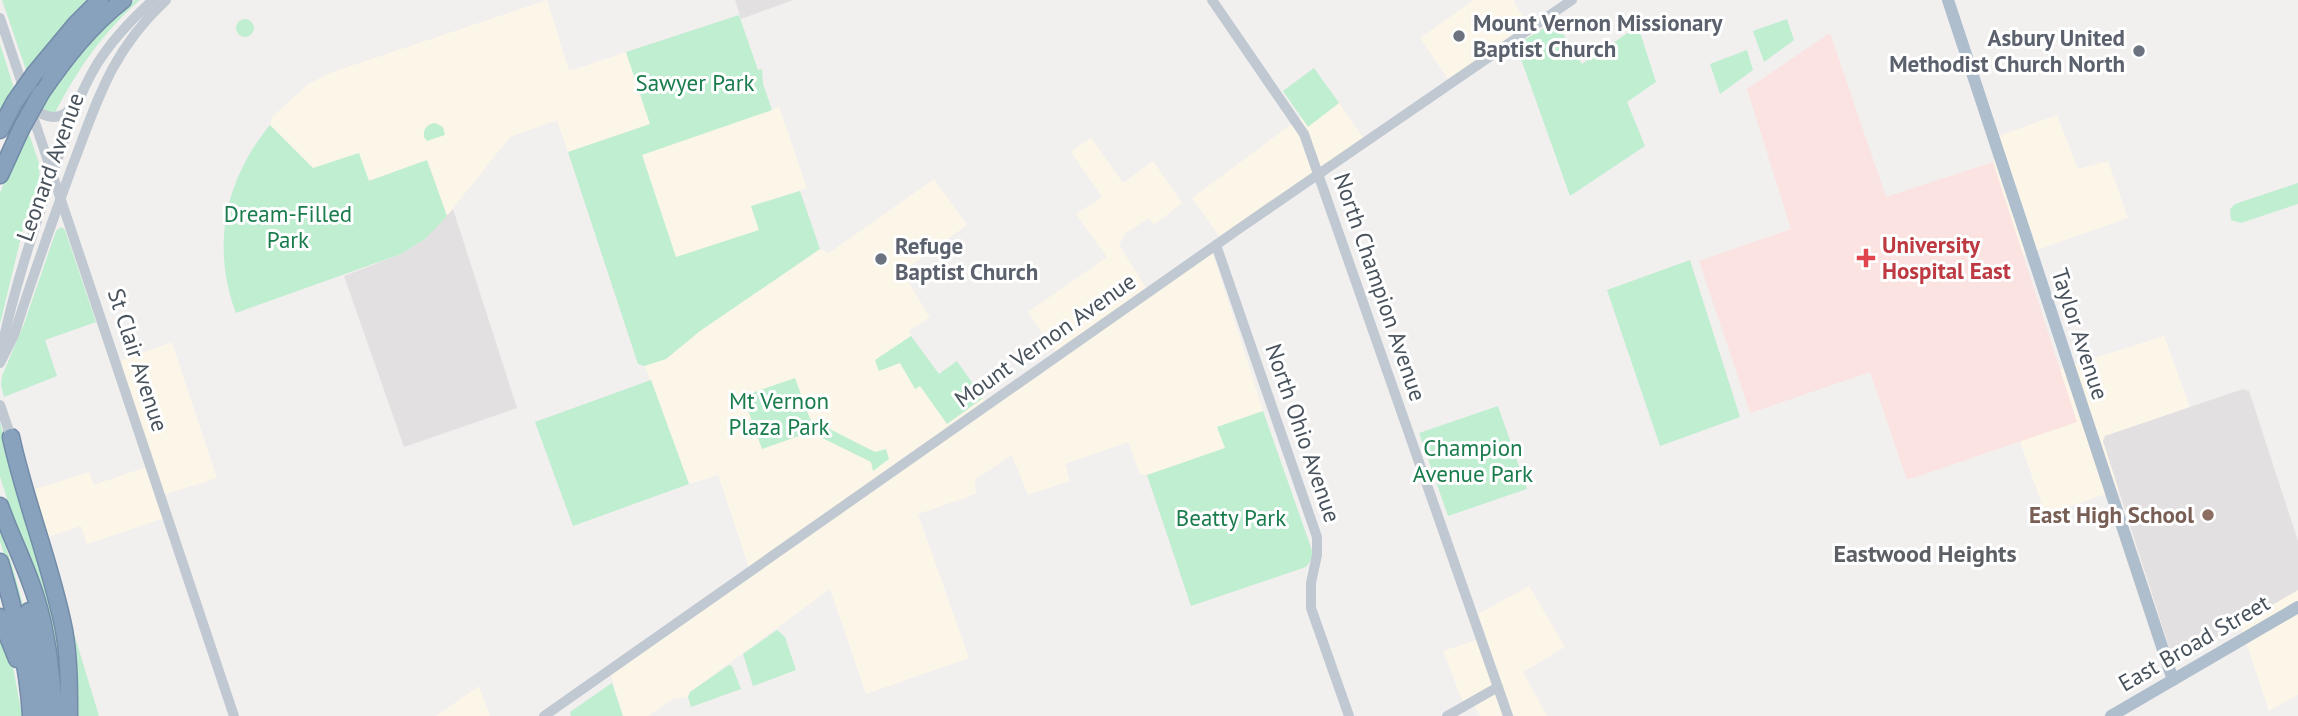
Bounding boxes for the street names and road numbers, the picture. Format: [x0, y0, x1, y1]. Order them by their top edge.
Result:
street label: Leonard Avenue [9, 89, 90, 245]
street label: North Champion Avenue [1328, 169, 1433, 405]
street label: Taylor Avenue [2046, 264, 2115, 403]
street label: Mount Vernon Avenue [948, 266, 1141, 413]
street label: St Clair Avenue [102, 285, 175, 435]
street label: North Ohio Avenue [1259, 340, 1348, 526]
street label: East Broad Street [2113, 588, 2275, 698]

